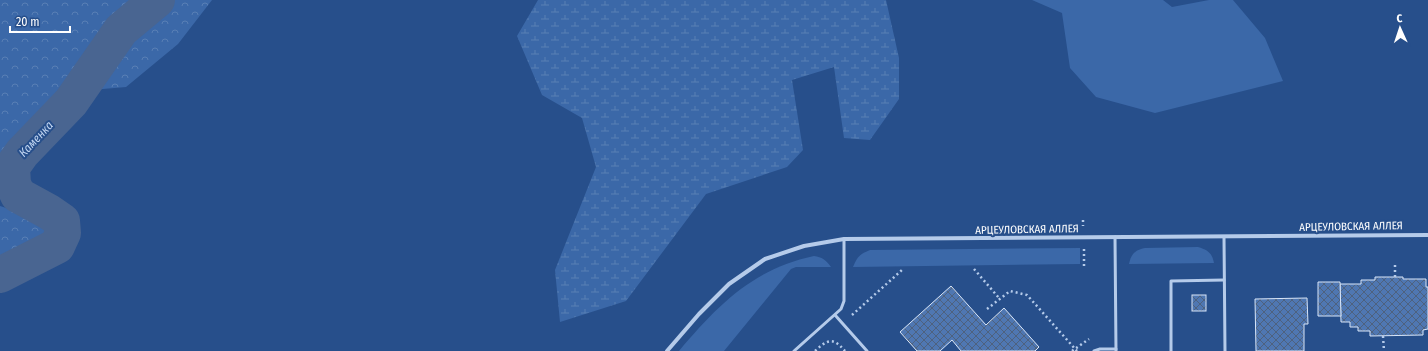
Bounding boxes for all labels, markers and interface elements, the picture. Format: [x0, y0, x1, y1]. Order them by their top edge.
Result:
scale bar [10, 8, 70, 34]
north arrow [1380, 8, 1420, 48]
text: С [1396, 12, 1403, 25]
text: 20 m [16, 15, 40, 29]
water label: Каменка [16, 118, 56, 160]
street label: АРЦЕУЛОВСКАЯ АЛЛЕЯ [1299, 219, 1403, 234]
street label: АРЦЕУЛОВСКАЯ АЛЛЕЯ [975, 222, 1079, 237]

